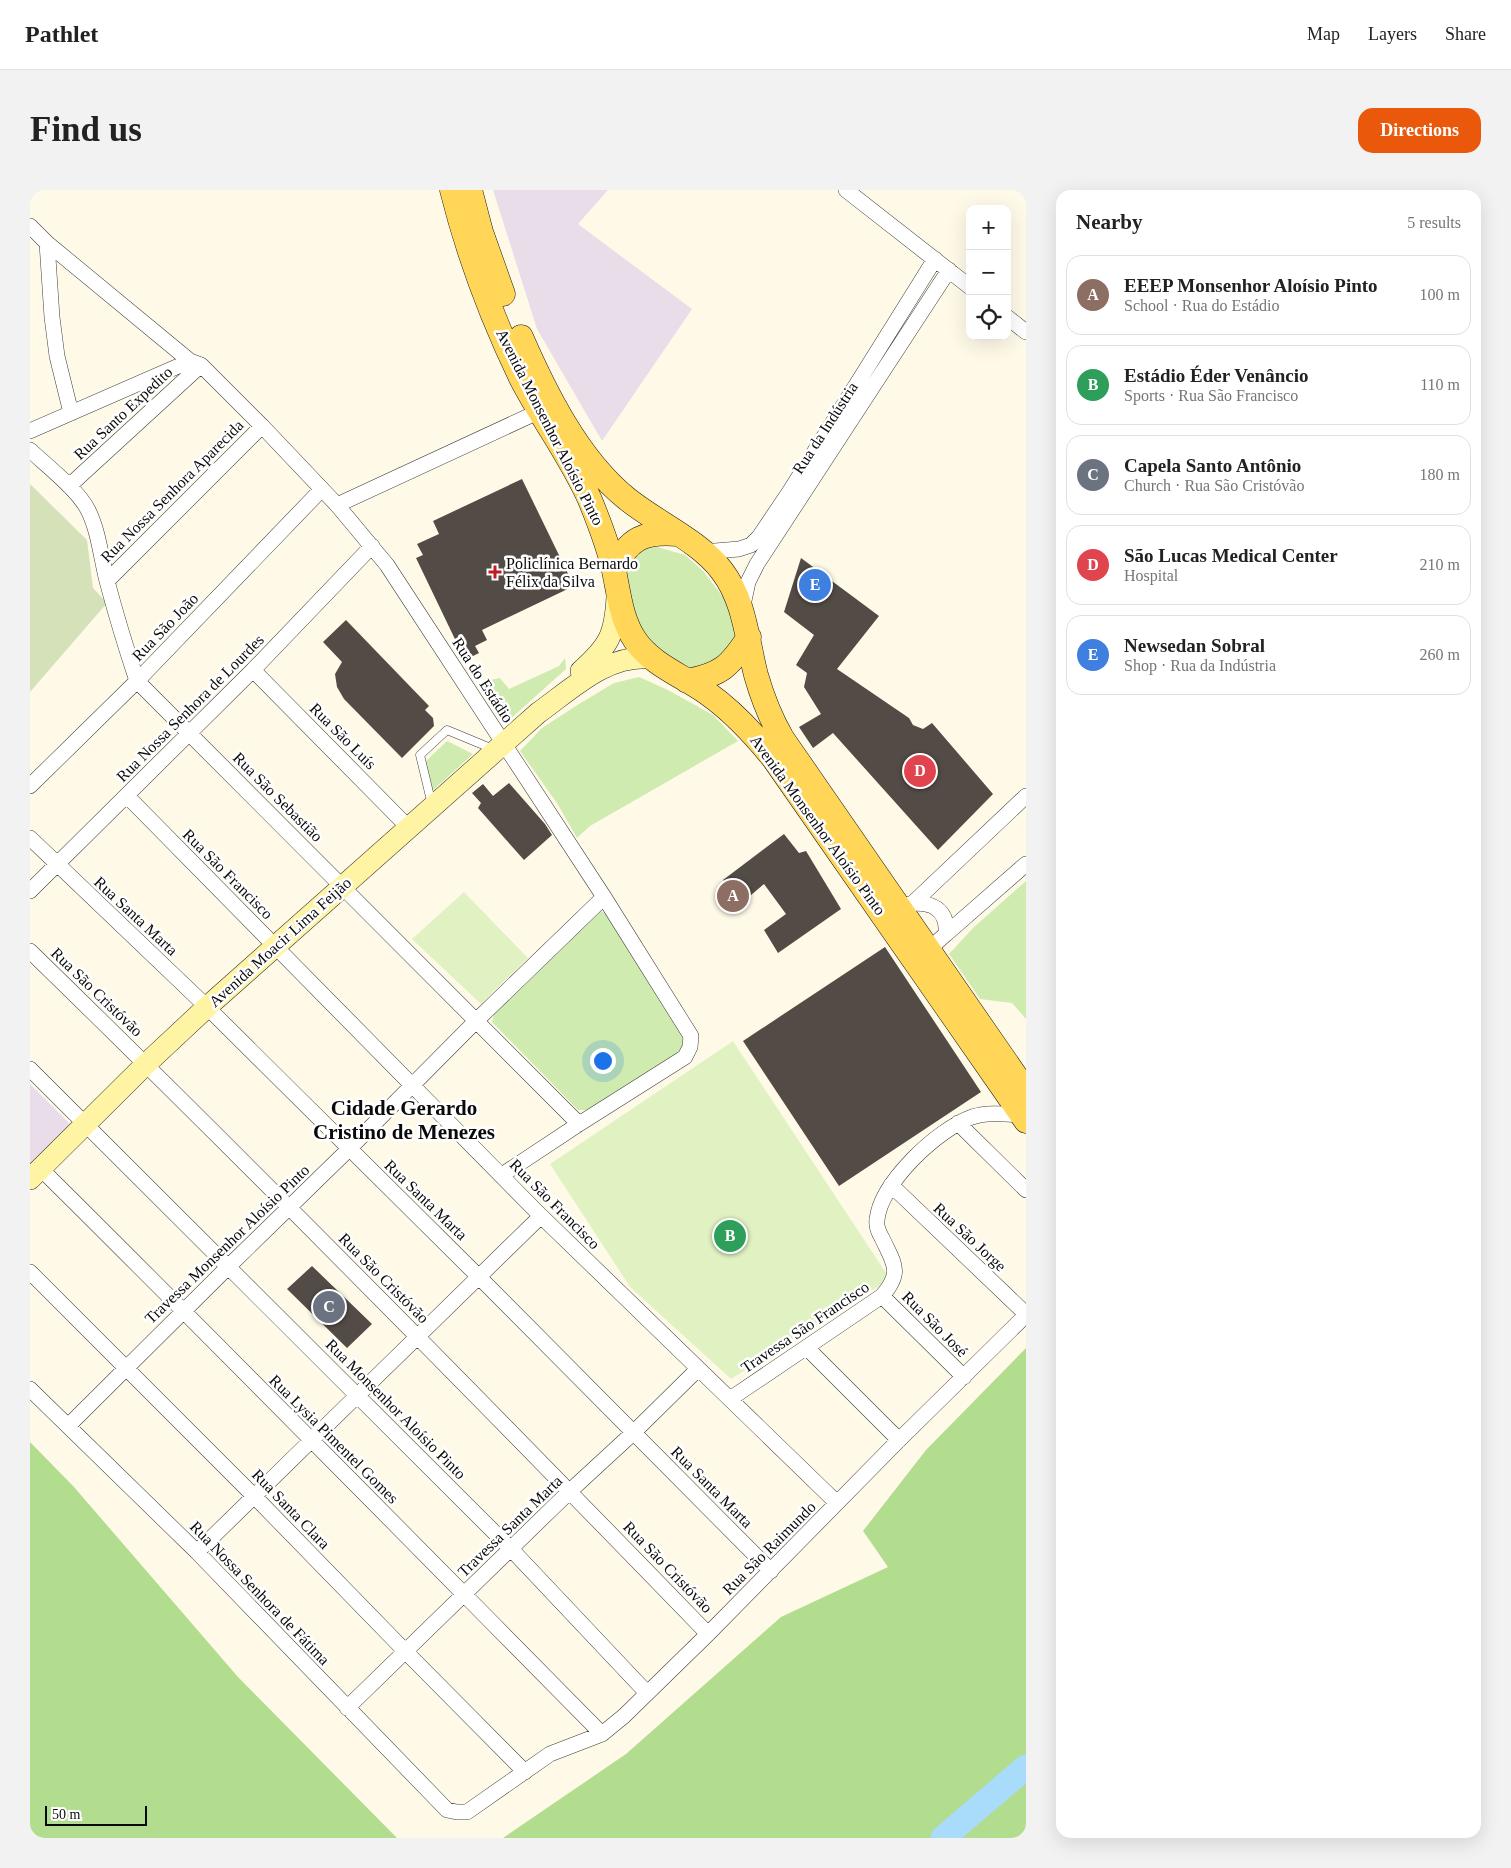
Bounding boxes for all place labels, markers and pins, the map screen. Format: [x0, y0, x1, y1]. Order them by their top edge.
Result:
place label: Policlínica Bernardo Félix da Silva [506, 555, 638, 590]
marker: Policlínica Bernardo Félix da Silva [488, 565, 502, 579]
pin: E [799, 566, 831, 604]
pin: D [904, 752, 936, 790]
pin: A [717, 877, 749, 915]
pin: B [714, 1217, 746, 1255]
pin: C [313, 1288, 345, 1326]

